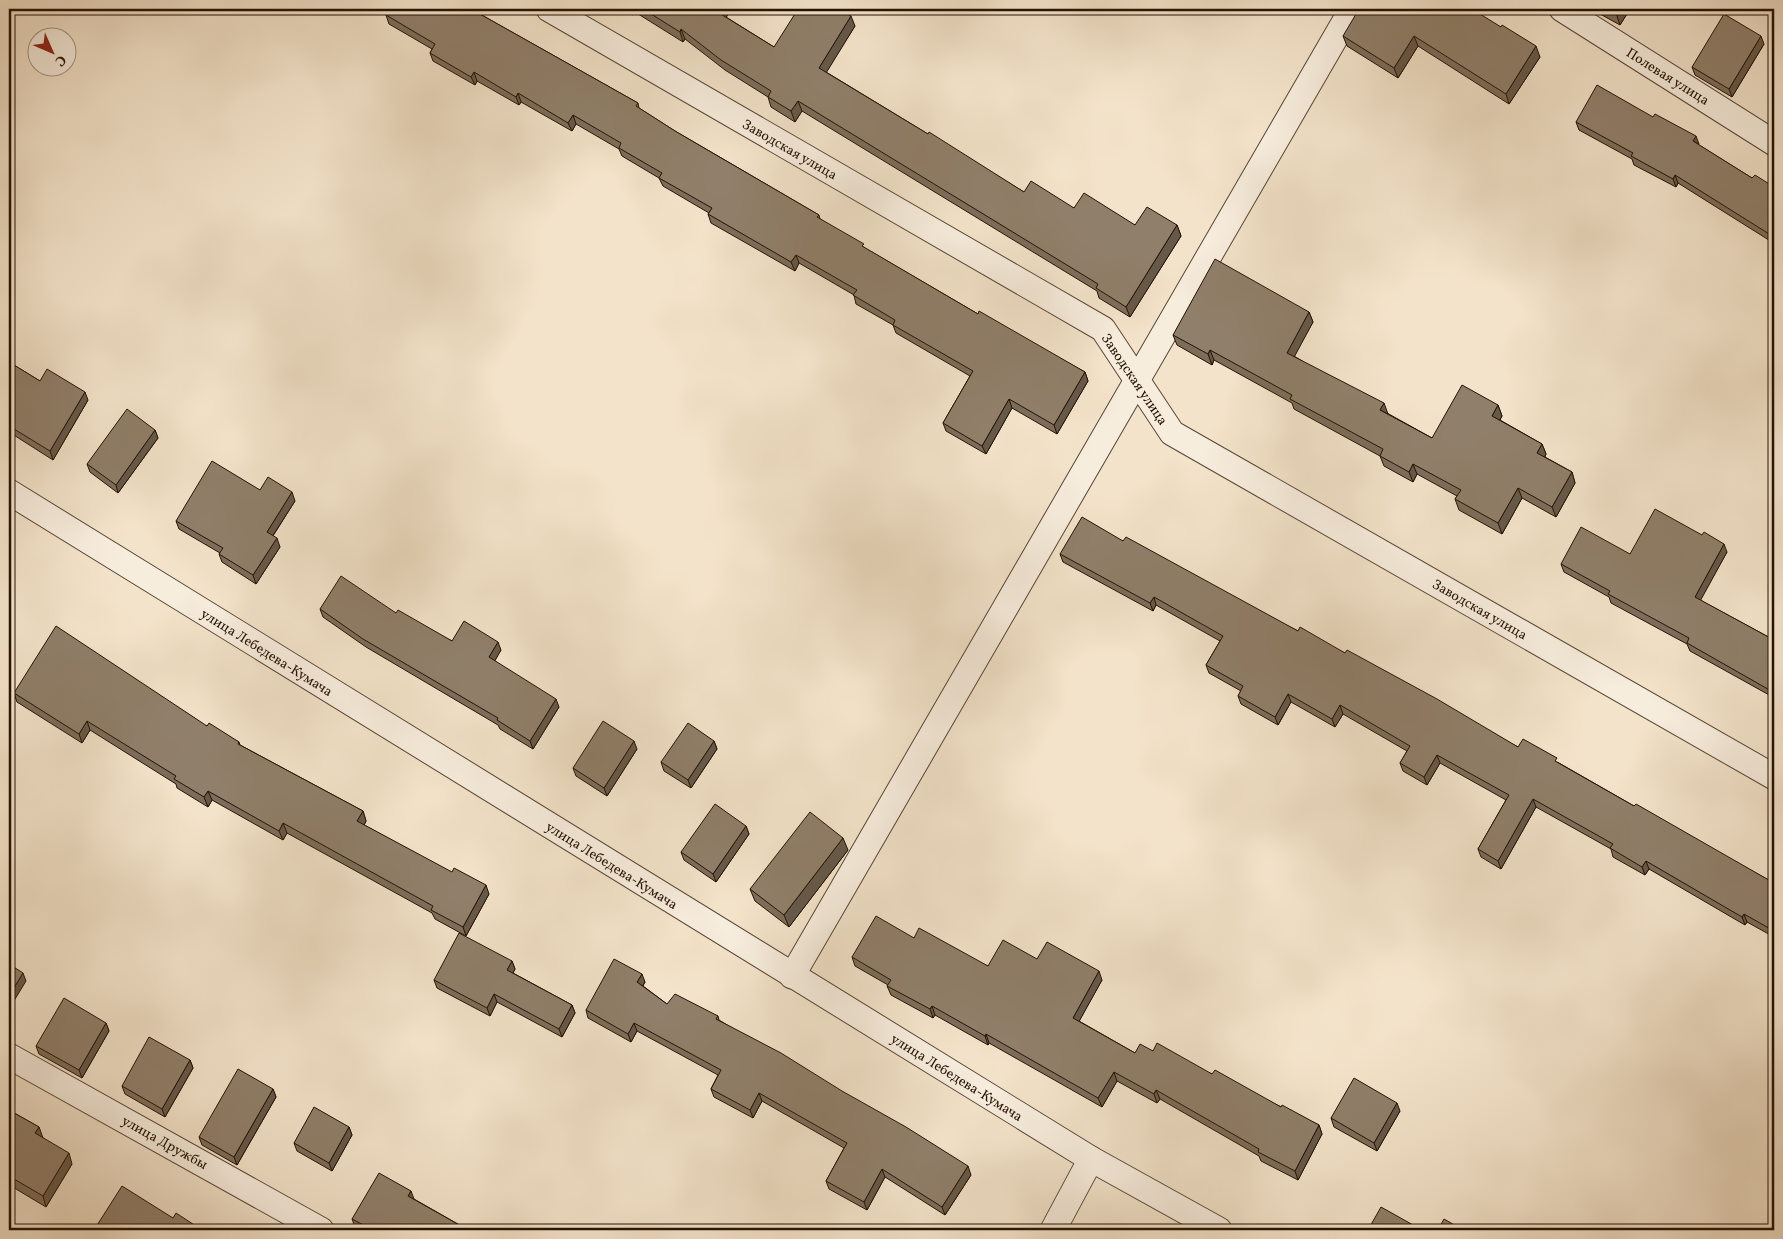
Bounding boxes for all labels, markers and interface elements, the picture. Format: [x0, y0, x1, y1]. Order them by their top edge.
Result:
north arrow [28, 28, 78, 78]
street label: Полевая улица [1622, 44, 1712, 110]
text: С [50, 50, 70, 70]
street label: Заводская улица [738, 115, 840, 185]
street label: Заводская улица [1096, 330, 1171, 429]
street label: Заводская улица [1428, 575, 1530, 645]
street label: улица Лебедева-Кумача [197, 605, 336, 702]
street label: улица Лебедева-Кумача [542, 818, 681, 915]
street label: улица Лебедева-Кумача [887, 1030, 1026, 1127]
street label: улица Дружбы [118, 1112, 211, 1175]

